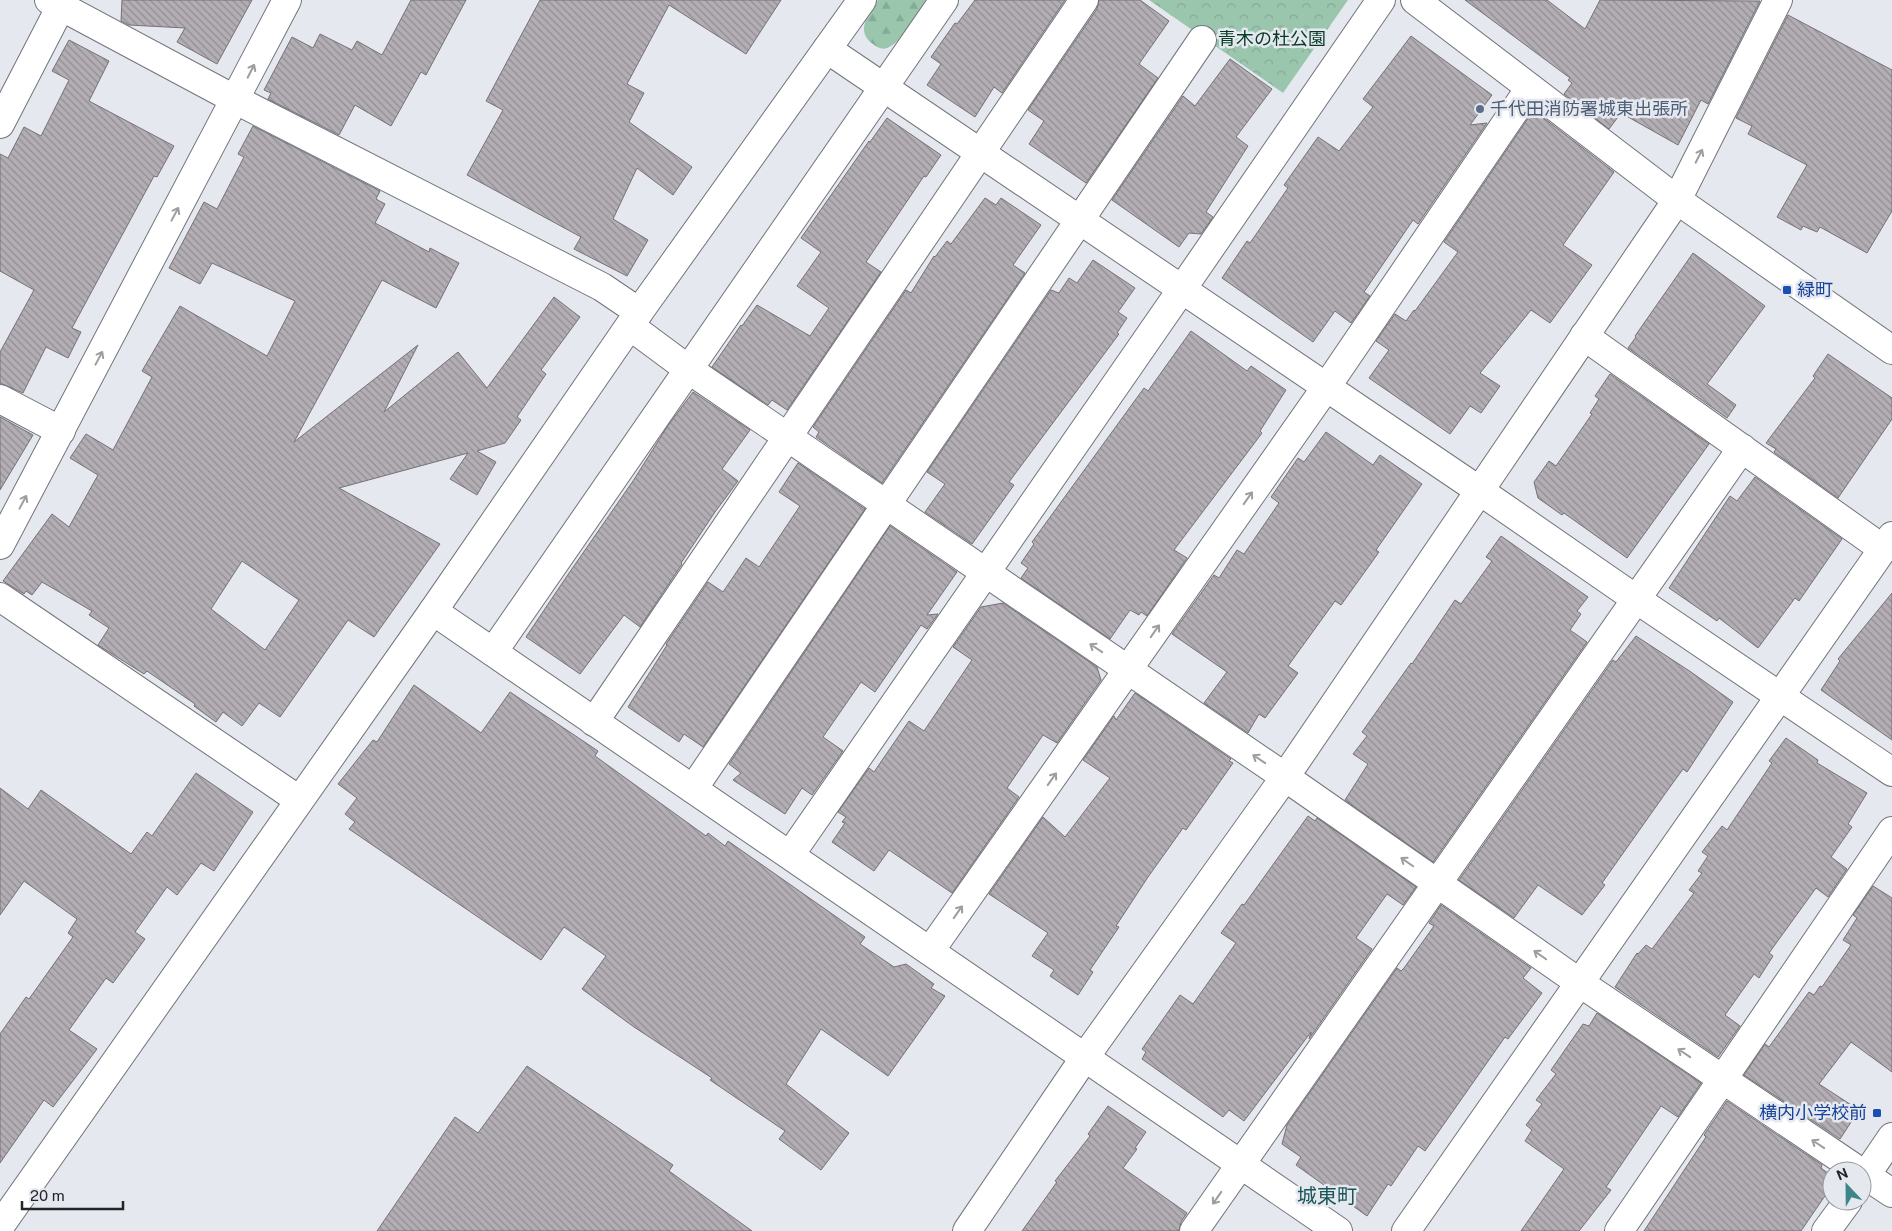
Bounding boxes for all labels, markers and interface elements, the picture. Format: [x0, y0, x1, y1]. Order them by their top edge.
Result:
park label: 青木の杜公園 [1218, 28, 1326, 49]
one-way arrow [246, 63, 256, 78]
place label: 千代田消防署城東出張所 [1490, 98, 1688, 119]
marker: 千代田消防署城東出張所 [1474, 103, 1486, 115]
one-way arrow [1695, 149, 1704, 164]
one-way arrow [170, 207, 180, 222]
place label: 緑町 [1797, 279, 1833, 300]
marker: 緑町 [1781, 284, 1793, 296]
one-way arrow [95, 351, 104, 366]
one-way arrow [1243, 491, 1253, 505]
one-way arrow [18, 494, 28, 509]
one-way arrow [1150, 624, 1160, 638]
one-way arrow [1089, 643, 1103, 653]
one-way arrow [1252, 754, 1266, 764]
one-way arrow [1047, 772, 1057, 786]
one-way arrow [1400, 857, 1414, 867]
one-way arrow [953, 905, 963, 919]
one-way arrow [1533, 950, 1547, 960]
one-way arrow [1677, 1048, 1691, 1058]
place label: 横内小学校前 [1759, 1102, 1867, 1123]
marker: 横内小学校前 [1871, 1107, 1883, 1119]
one-way arrow [1812, 1139, 1826, 1149]
north arrow [1822, 1161, 1872, 1211]
text: N [1834, 1164, 1850, 1183]
scale bar [22, 1178, 124, 1210]
district label: 城東町 [1297, 1184, 1357, 1208]
text: 20 m [30, 1187, 65, 1204]
one-way arrow [1212, 1190, 1222, 1204]

